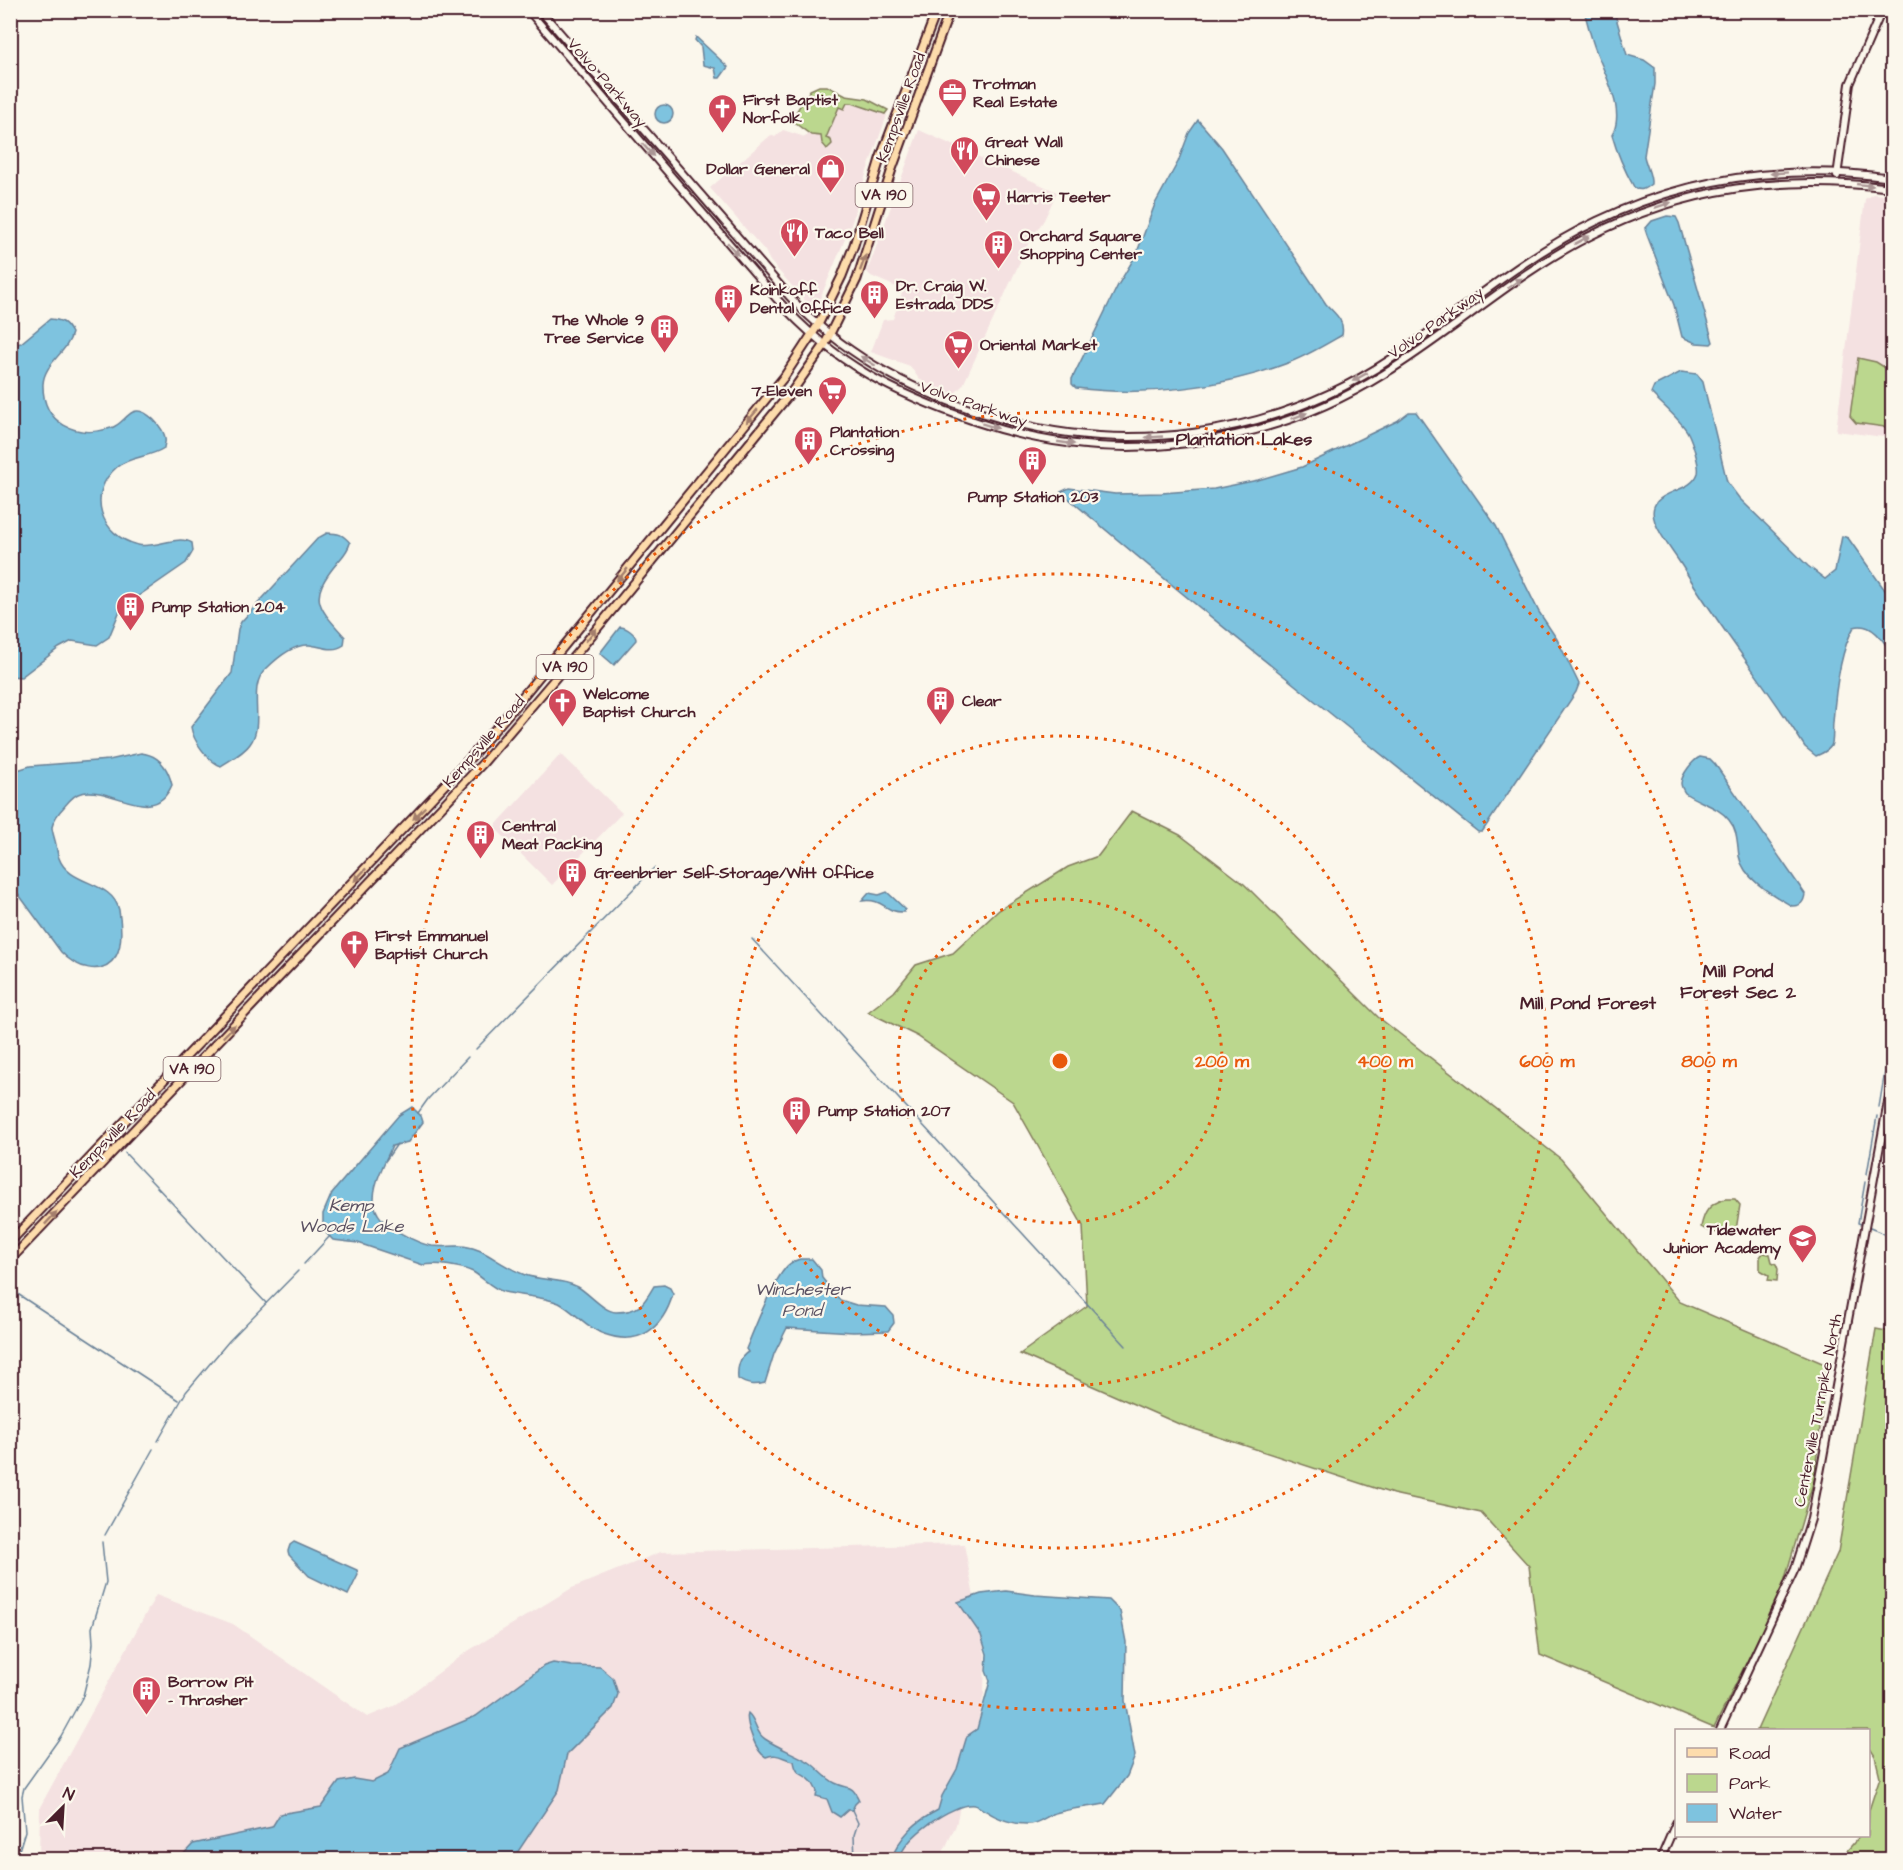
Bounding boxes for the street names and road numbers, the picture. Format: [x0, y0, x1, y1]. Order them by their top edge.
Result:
street label: Volvo Parkway [561, 33, 652, 133]
street label: Kempsville Road [871, 49, 931, 165]
road number: VA 190 [856, 183, 912, 207]
street label: Volvo Parkway [1383, 282, 1489, 365]
street label: Volvo Parkway [917, 375, 1030, 434]
road number: VA 190 [536, 655, 594, 679]
street label: Kempsville Road [438, 691, 530, 792]
road number: VA 190 [164, 1057, 220, 1081]
street label: Kempsville Road [65, 1085, 161, 1183]
street label: Centerville Turnpike North [1788, 1312, 1848, 1509]

